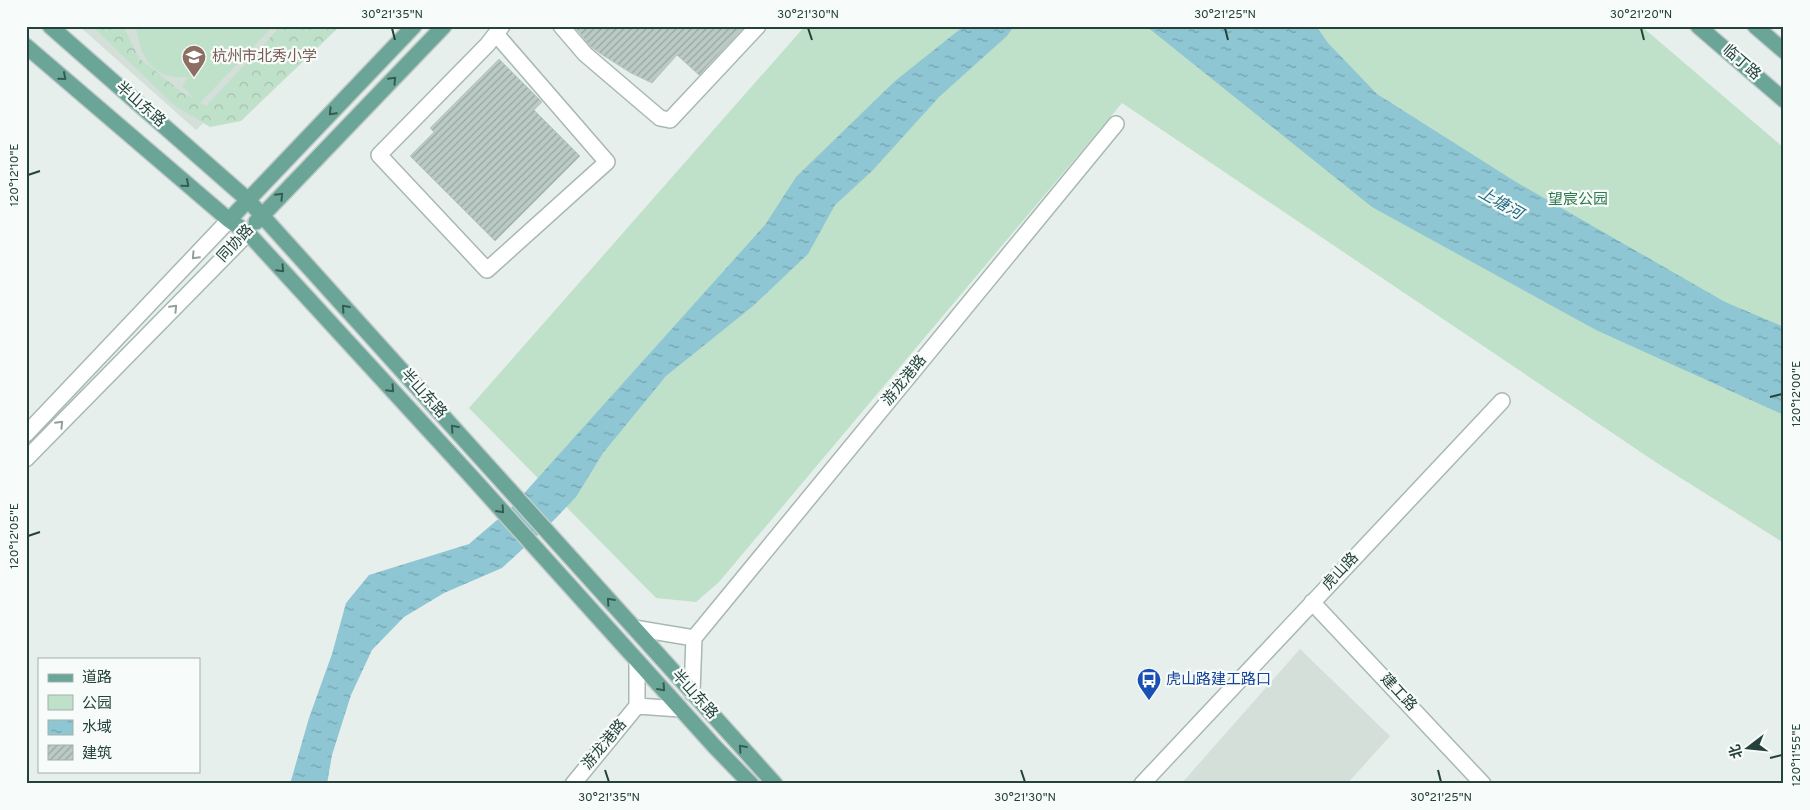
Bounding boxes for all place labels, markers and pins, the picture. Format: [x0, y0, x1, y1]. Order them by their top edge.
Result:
school or university icon: 杭州市北秀小学 [181, 44, 207, 78]
place label: 杭州市北秀小学 [212, 47, 317, 67]
bus stop icon: 虎山路建工路口 [1136, 667, 1162, 701]
place label: 虎山路建工路口 [1166, 671, 1271, 690]

